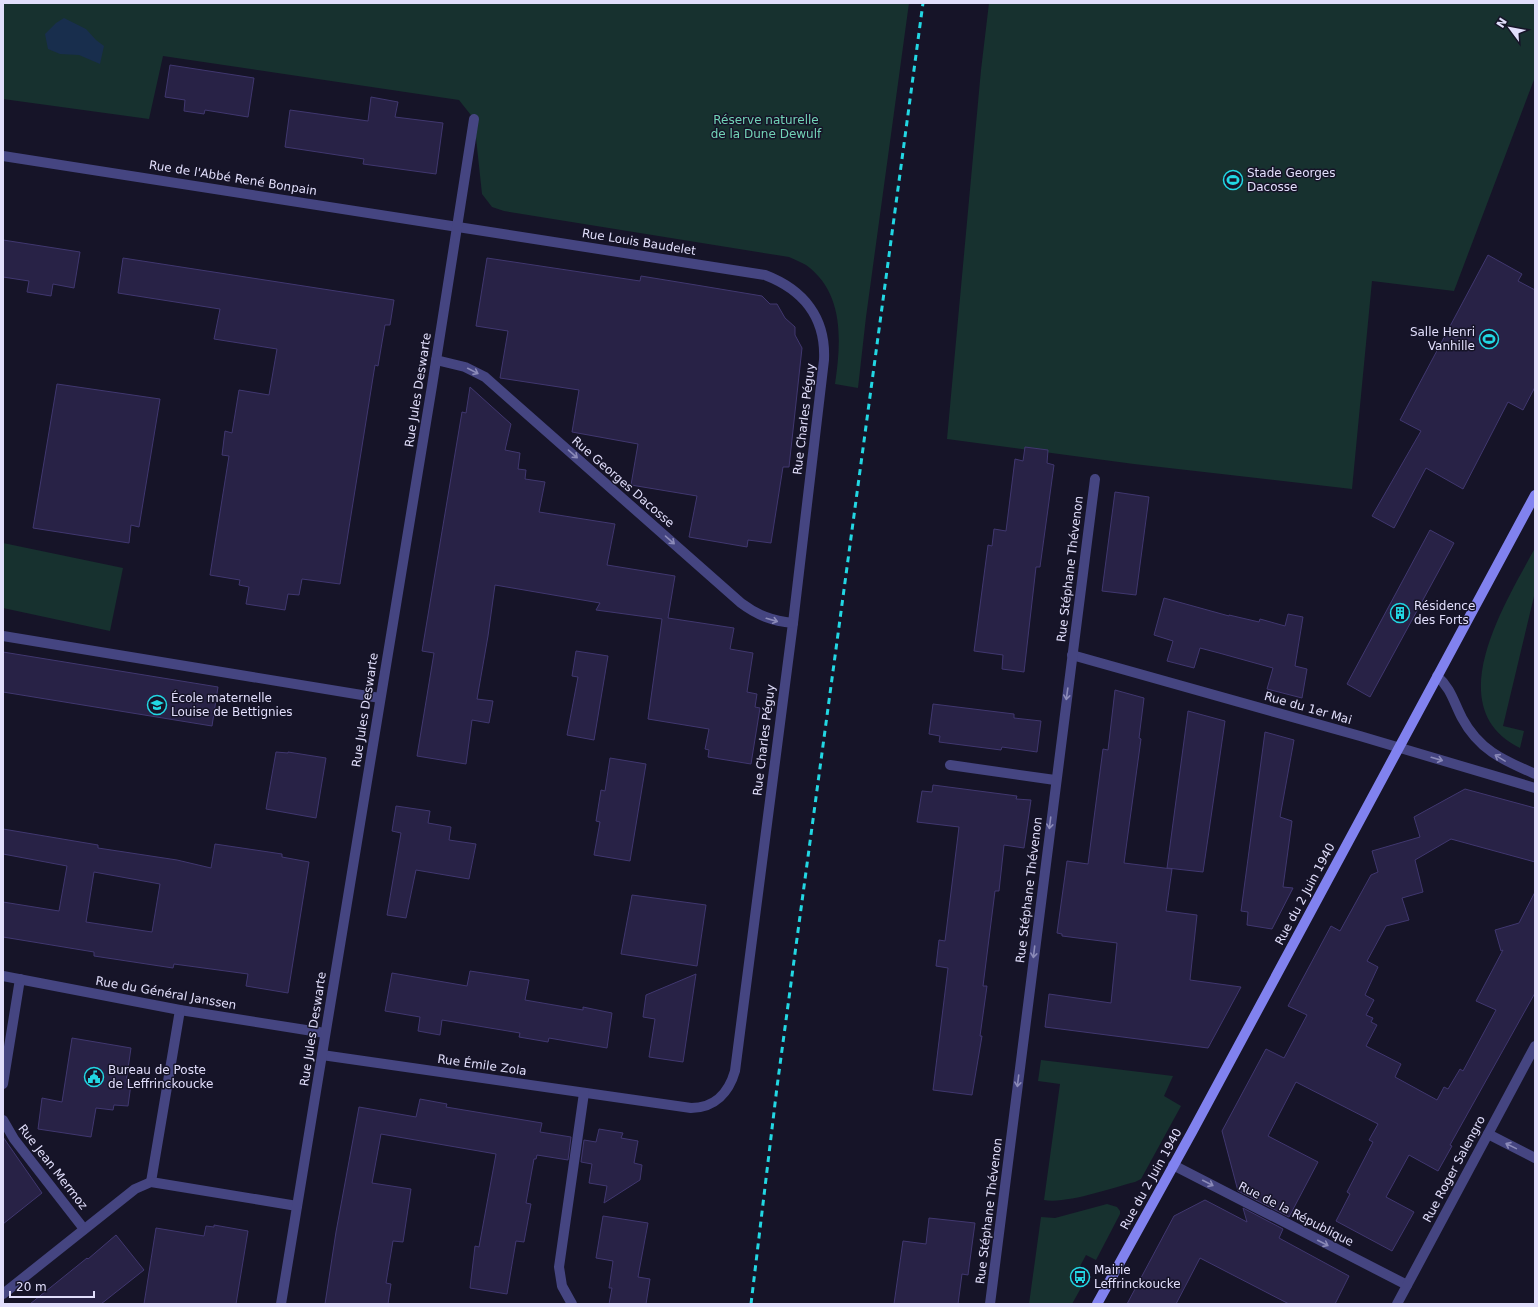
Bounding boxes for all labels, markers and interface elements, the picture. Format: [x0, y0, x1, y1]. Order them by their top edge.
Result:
north arrow [1490, 8, 1530, 48]
text: N [1494, 16, 1510, 30]
park label: Réserve naturelle de la Dune Dewulf [711, 113, 822, 141]
street label: Rue de l'Abbé René Bonpain [148, 158, 318, 198]
place label: Stade Georges Dacosse [1247, 166, 1336, 194]
sports icon: Stade Georges Dacosse [1222, 169, 1244, 191]
street label: Rue Louis Baudelet [581, 226, 697, 258]
place label: Salle Henri Vanhille [1410, 325, 1475, 353]
sports icon: Salle Henri Vanhille [1478, 328, 1500, 350]
street label: Rue Jules Deswarte [402, 332, 434, 448]
street label: Rue Charles Péguy [790, 362, 818, 476]
one-way arrow [467, 368, 479, 375]
street label: Rue Georges Dacosse [569, 434, 677, 530]
one-way arrow [568, 450, 578, 459]
street label: Rue Stéphane Thévenon [1054, 495, 1086, 643]
one-way arrow [665, 536, 676, 545]
place label: Résidence des Forts [1414, 599, 1475, 627]
building icon: Résidence des Forts [1389, 602, 1411, 624]
one-way arrow [765, 617, 778, 624]
street label: Rue Jules Deswarte [349, 652, 381, 768]
street label: Rue Charles Péguy [750, 683, 778, 797]
one-way arrow [1063, 687, 1071, 700]
street label: Rue du 1er Mai [1263, 689, 1353, 727]
place label: École maternelle Louise de Bettignies [171, 690, 293, 719]
school or university icon: École maternelle Louise de Bettignies [146, 694, 168, 716]
one-way arrow [1494, 753, 1506, 761]
one-way arrow [1430, 756, 1443, 763]
street label: Rue Stéphane Thévenon [1013, 816, 1045, 964]
one-way arrow [1046, 816, 1054, 829]
street label: Rue du 2 Juin 1940 [1272, 841, 1338, 947]
one-way arrow [1030, 945, 1038, 958]
street label: Rue Jules Deswarte [297, 971, 329, 1087]
street label: Rue du Général Janssen [95, 974, 237, 1012]
street label: Rue Émile Zola [436, 1051, 528, 1078]
place label: Bureau de Poste de Leffrinckoucke [108, 1063, 213, 1091]
public building icon: Bureau de Poste de Leffrinckoucke [83, 1066, 105, 1088]
one-way arrow [1015, 1074, 1022, 1087]
street label: Rue Roger Salengro [1420, 1113, 1488, 1225]
street label: Rue Jean Mermoz [15, 1122, 91, 1212]
street label: Rue du 2 Juin 1940 [1117, 1126, 1185, 1232]
street label: Rue Stéphane Thévenon [973, 1137, 1005, 1285]
one-way arrow [1506, 1142, 1518, 1149]
street label: Rue de la République [1236, 1179, 1356, 1249]
one-way arrow [1202, 1180, 1214, 1187]
one-way arrow [1317, 1240, 1329, 1247]
place label: Mairie Leffrinckoucke [1094, 1263, 1181, 1291]
bus stop icon: Mairie Leffrinckoucke [1069, 1266, 1091, 1288]
scale bar [10, 1273, 94, 1299]
text: 20 m [16, 1280, 47, 1294]

